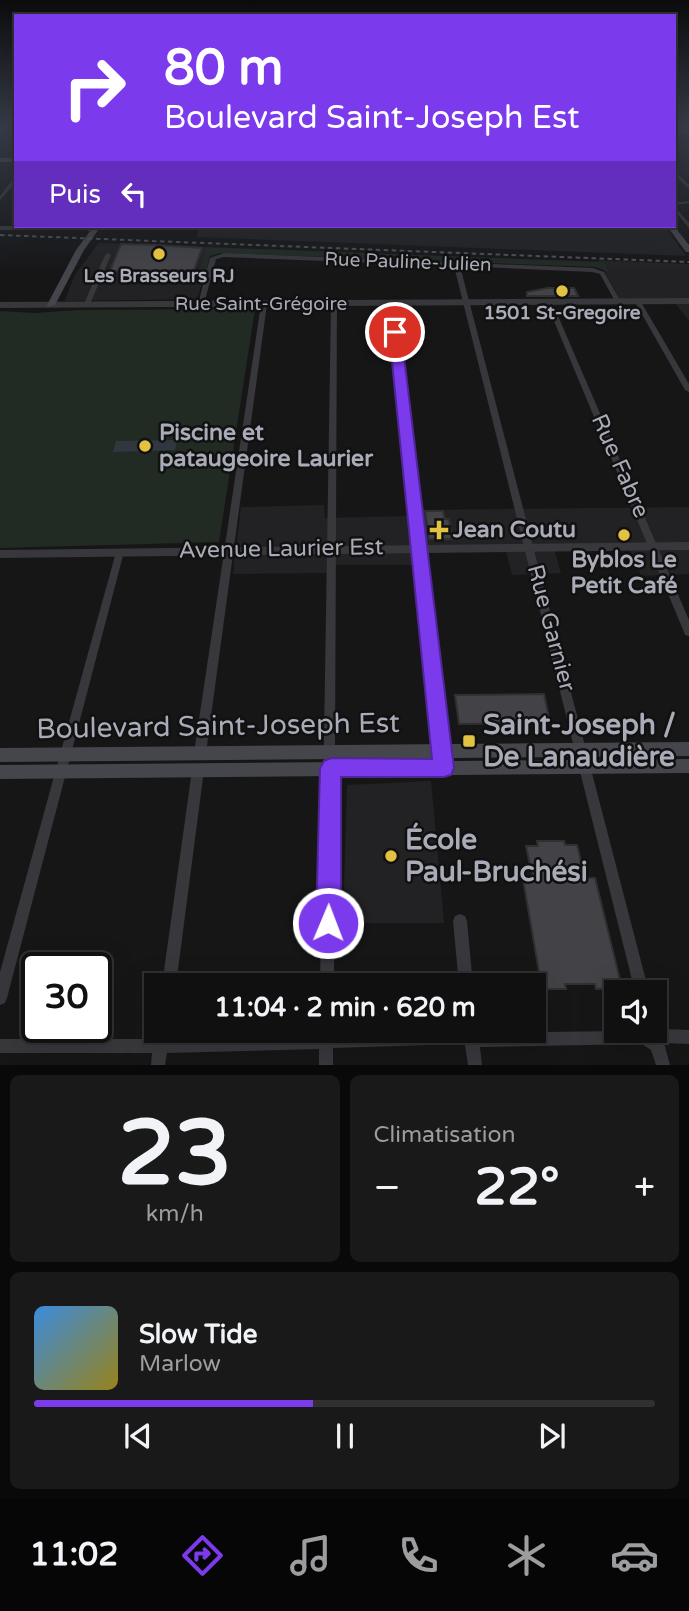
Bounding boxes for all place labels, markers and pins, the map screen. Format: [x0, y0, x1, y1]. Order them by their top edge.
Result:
marker: Les Brasseurs RJ [151, 246, 167, 262]
place label: Les Brasseurs RJ [83, 265, 235, 287]
marker: 1501 St-Gregoire [554, 283, 570, 299]
pin [365, 302, 425, 362]
place label: 1501 St-Gregoire [483, 302, 641, 325]
place label: Piscine et pataugeoire Laurier [159, 419, 374, 473]
marker: Piscine et pataugeoire Laurier [137, 438, 153, 454]
place label: Jean Coutu [452, 516, 576, 544]
marker: Jean Coutu [431, 522, 447, 538]
marker: Byblos Le Petit Café [616, 527, 632, 543]
place label: Byblos Le Petit Café [570, 546, 678, 600]
place label: Saint-Joseph / De Lanaudière [483, 708, 676, 774]
marker: Saint-Joseph / De Lanaudière [461, 733, 477, 749]
place label: École Paul-Bruchési [405, 822, 588, 889]
marker: École Paul-Bruchési [383, 848, 399, 864]

